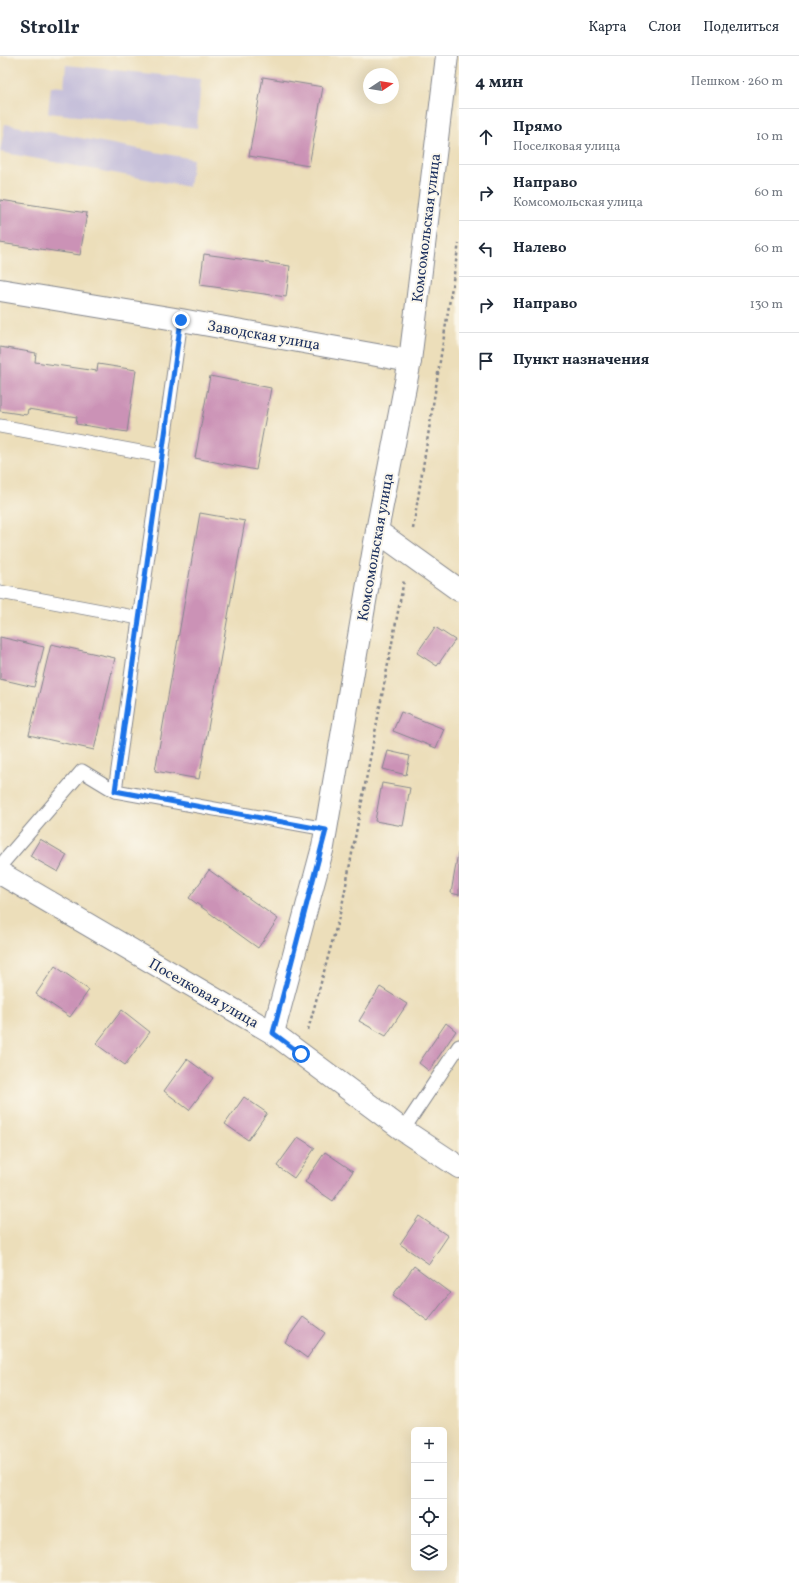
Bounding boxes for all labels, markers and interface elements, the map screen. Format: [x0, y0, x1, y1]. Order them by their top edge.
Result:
text: Strollr [20, 15, 80, 41]
text: Карта [588, 18, 626, 37]
text: Слои [648, 18, 681, 37]
text: Поделиться [703, 18, 779, 37]
north arrow [363, 68, 399, 104]
text: 4 мин [475, 71, 523, 94]
text: Пешком · 260 m [691, 73, 783, 91]
text: Прямо [513, 117, 562, 138]
icon: ahead [475, 126, 497, 148]
text: 10 m [756, 128, 783, 146]
text: Поселковая улица [513, 138, 621, 156]
street label: Комсомольская улица [408, 152, 447, 304]
text: Направо [513, 173, 577, 194]
icon: right [475, 182, 497, 204]
text: 60 m [755, 184, 783, 202]
text: Комсомольская улица [513, 194, 643, 212]
icon: left [475, 238, 497, 260]
text: Налево [513, 238, 567, 259]
text: 60 m [755, 240, 783, 258]
icon: right [475, 294, 497, 316]
text: Направо [513, 294, 577, 315]
text: 130 m [750, 296, 783, 314]
route end [172, 311, 190, 329]
street label: Заводская улица [206, 316, 322, 357]
icon: arrive [475, 350, 497, 372]
text: Пункт назначения [513, 350, 649, 371]
street label: Комсомольская улица [353, 472, 400, 623]
street label: Поселковая улица [144, 954, 262, 1034]
route start [292, 1045, 310, 1063]
map controls [411, 1427, 447, 1571]
button: + [411, 1427, 447, 1463]
button: − [411, 1463, 447, 1499]
button: locate [411, 1499, 447, 1535]
button: layers [411, 1535, 447, 1571]

